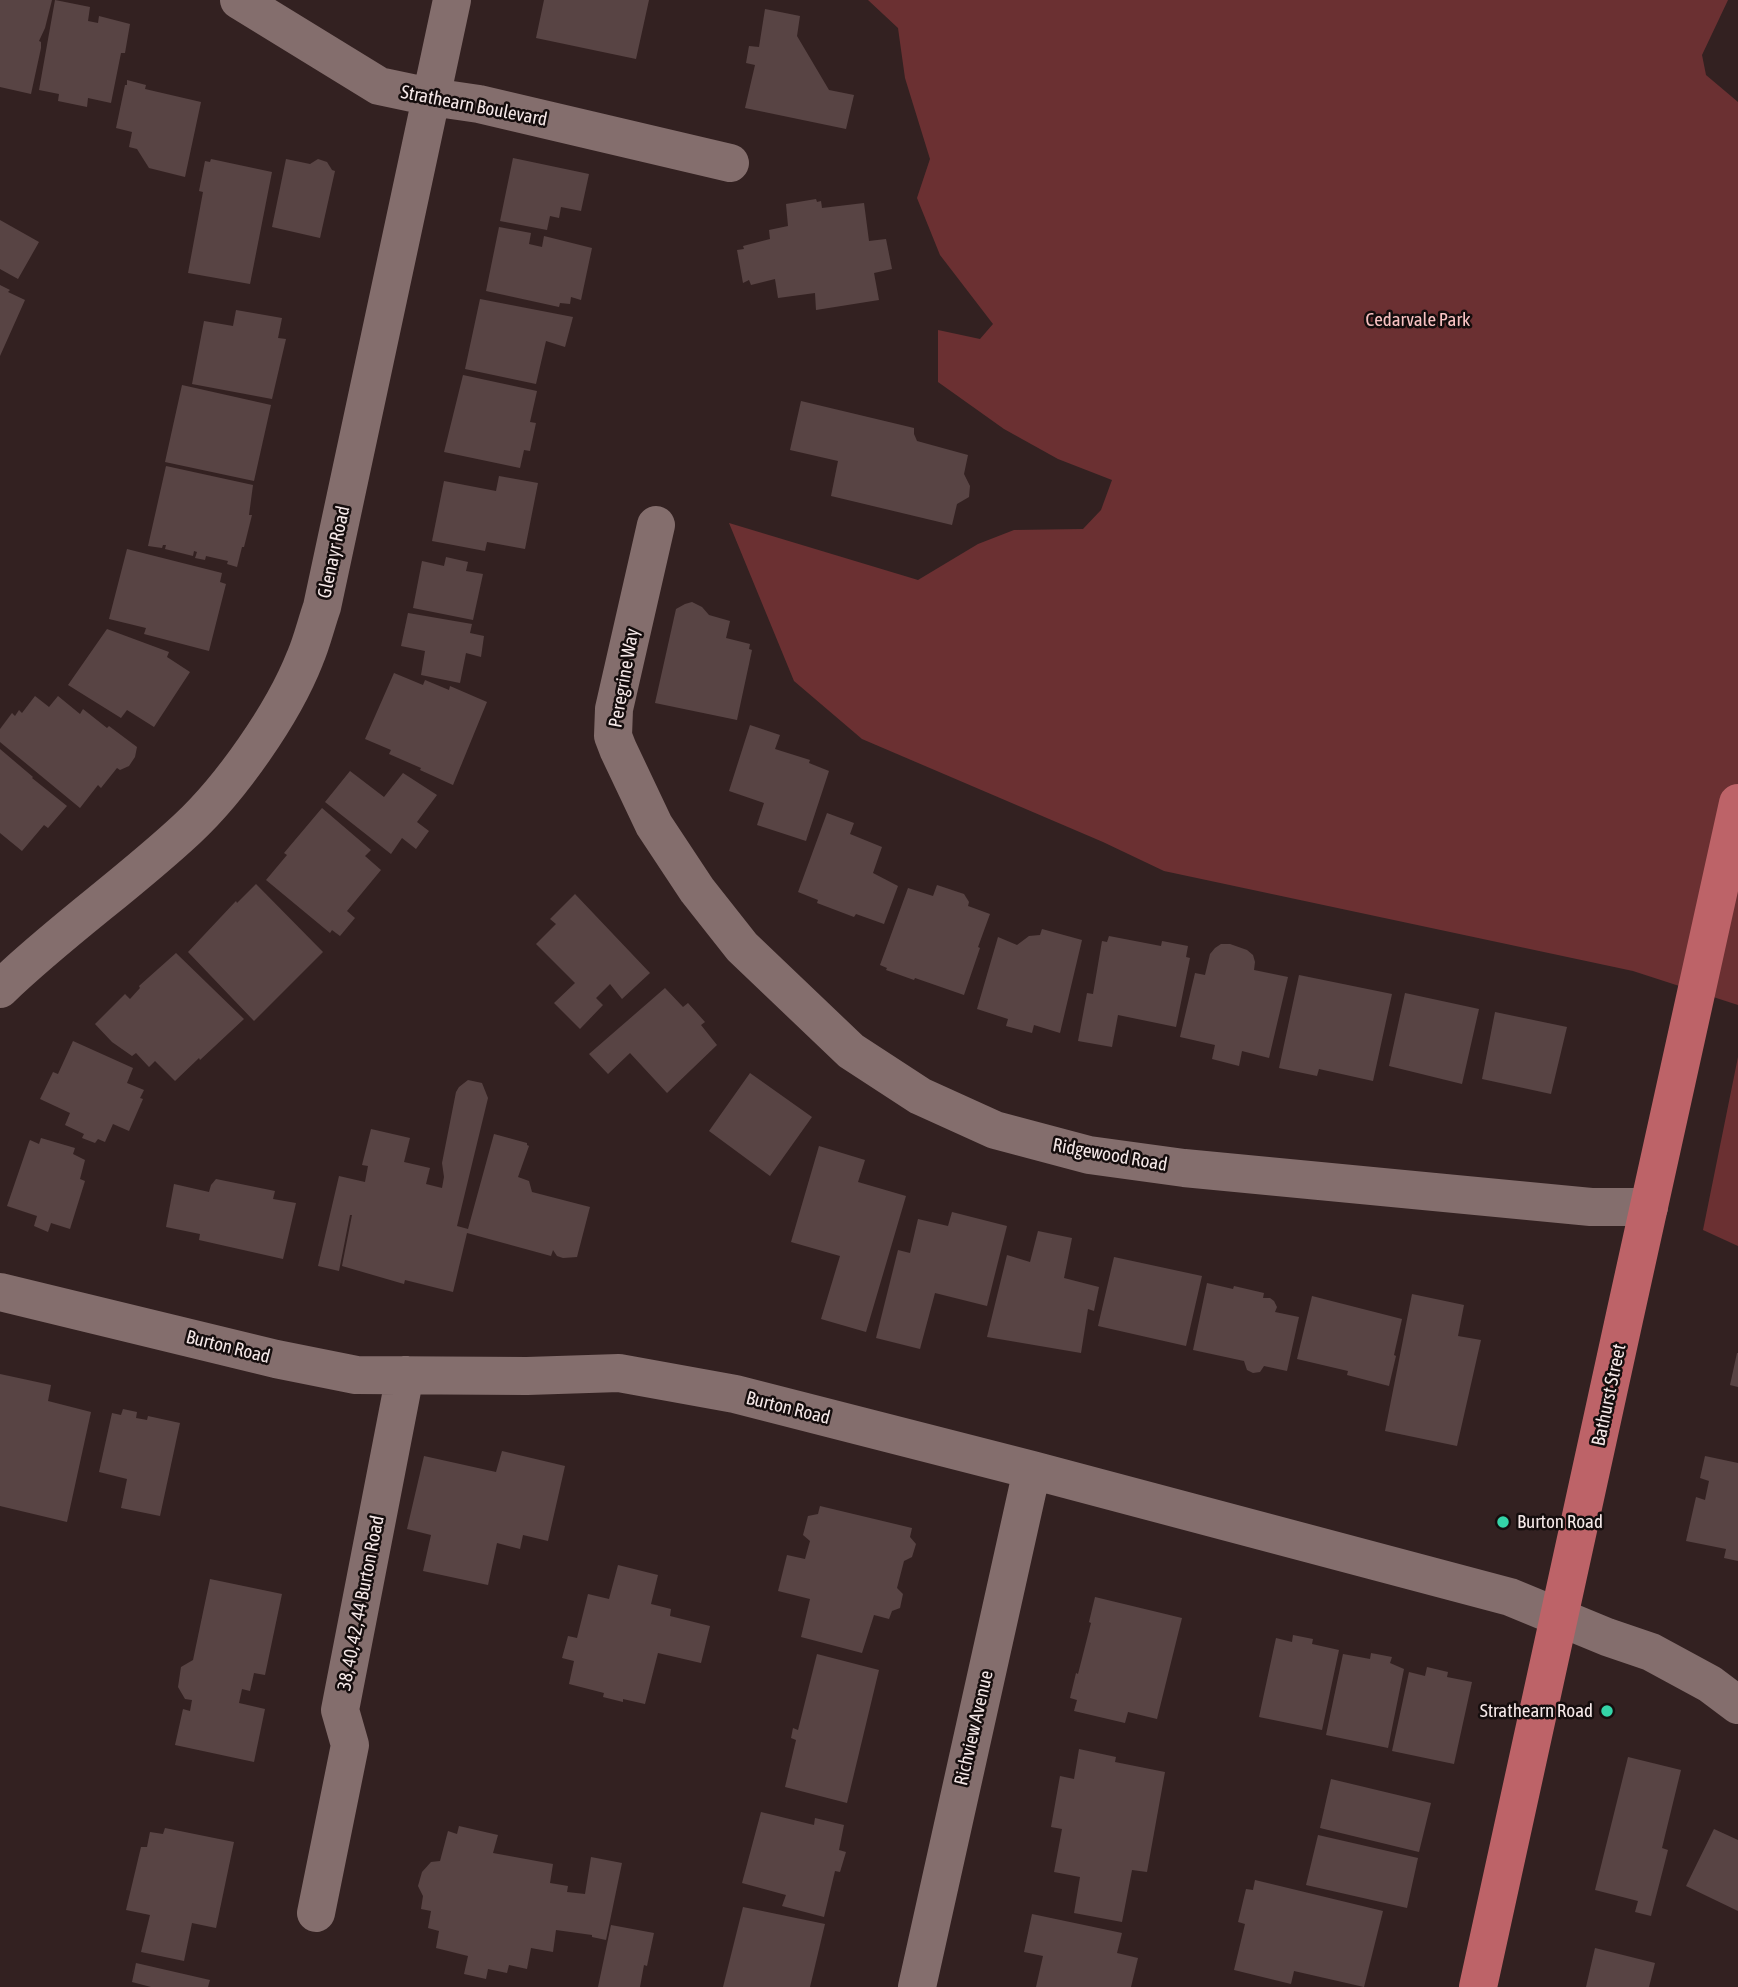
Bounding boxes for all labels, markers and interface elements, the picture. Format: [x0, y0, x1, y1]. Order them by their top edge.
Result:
street label: Strathearn Boulevard [399, 81, 549, 131]
park label: Cedarvale Park [1366, 309, 1470, 331]
street label: Glenayr Road [313, 504, 355, 600]
street label: Peregrine Way [604, 627, 644, 729]
street label: Ridgewood Road [1051, 1134, 1169, 1176]
street label: Burton Road [184, 1326, 272, 1368]
street label: Bathurst Street [1587, 1342, 1631, 1448]
street label: Burton Road [744, 1387, 832, 1429]
place label: Burton Road [1517, 1511, 1603, 1533]
street label: 38, 40, 42, 44 Burton Road [333, 1514, 389, 1692]
marker: Burton Road [1495, 1514, 1511, 1530]
street label: Richview Avenue [950, 1668, 998, 1788]
place label: Strathearn Road [1480, 1700, 1593, 1722]
marker: Strathearn Road [1599, 1703, 1615, 1719]

